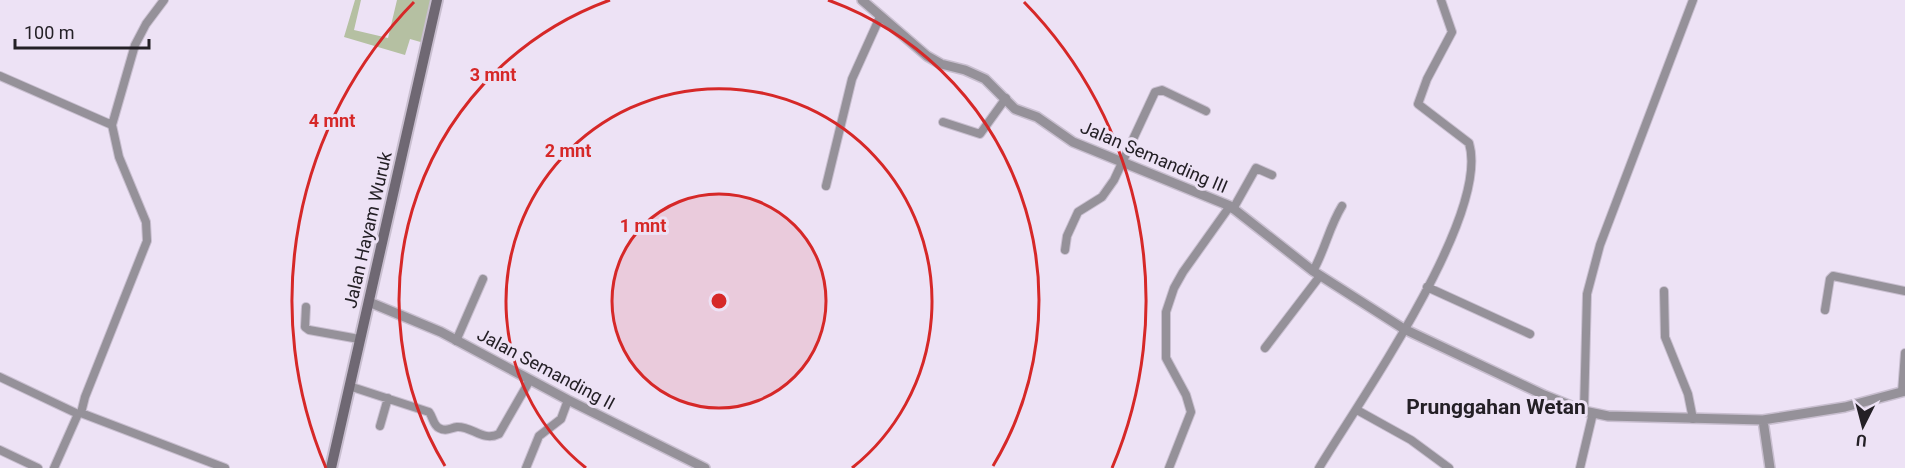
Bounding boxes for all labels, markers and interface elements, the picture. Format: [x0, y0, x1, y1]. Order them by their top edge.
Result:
scale bar [15, 12, 148, 50]
text: 100 m [24, 22, 75, 43]
text: 3 mnt [470, 64, 516, 85]
text: 4 mnt [309, 110, 355, 131]
street label: Jalan Semanding III [1077, 116, 1231, 197]
text: 2 mnt [545, 140, 591, 161]
street label: Jalan Hayam Wuruk [339, 149, 396, 310]
text: 1 mnt [620, 215, 666, 236]
centre of rings [709, 291, 729, 311]
street label: Jalan Semanding II [474, 323, 619, 414]
district label: Prunggahan Wetan [1406, 395, 1586, 419]
north arrow [1833, 396, 1893, 456]
text: U [1855, 430, 1868, 450]

